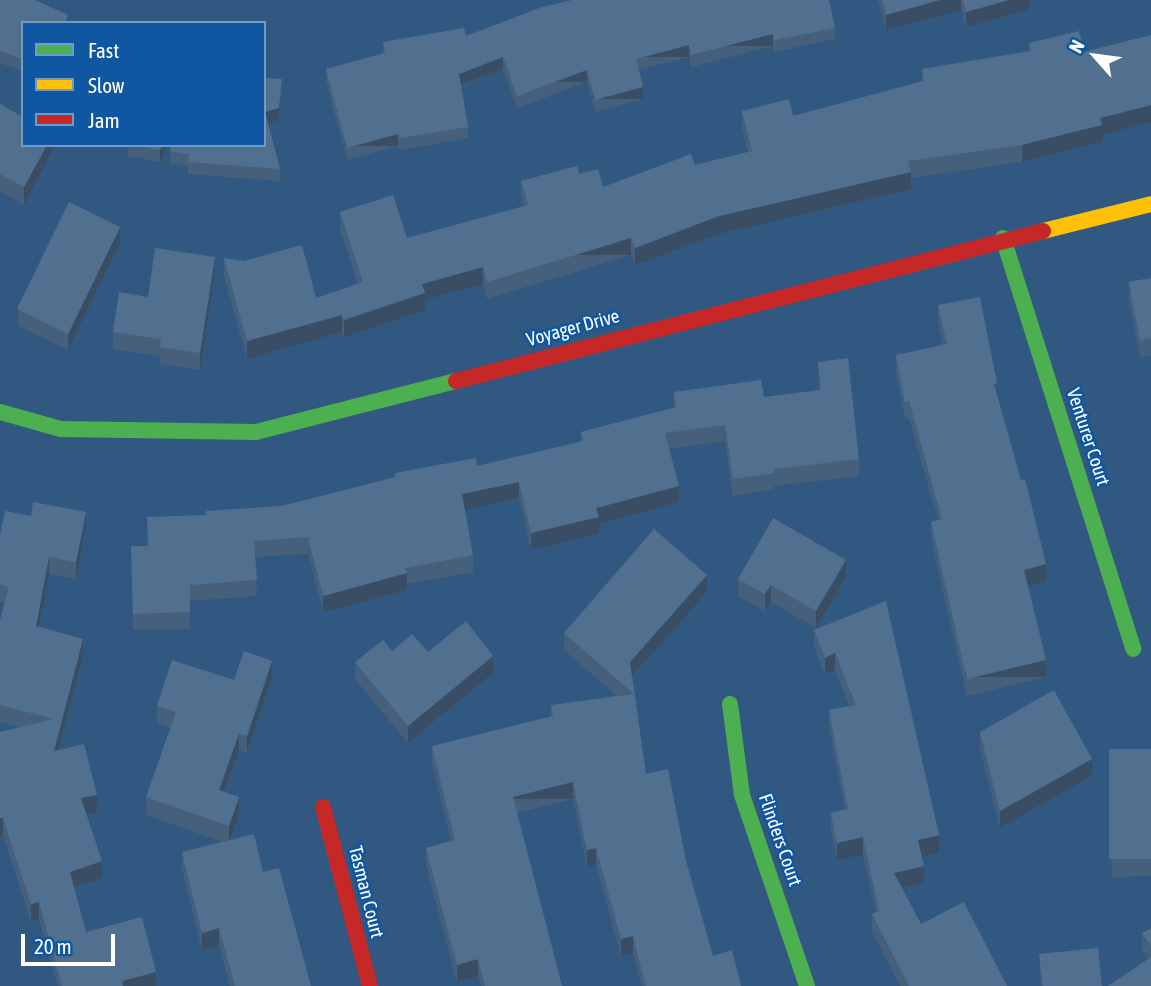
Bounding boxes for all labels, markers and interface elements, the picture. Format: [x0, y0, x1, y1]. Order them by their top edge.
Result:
legend [21, 21, 266, 147]
north arrow [1060, 21, 1130, 91]
text: N [1064, 36, 1089, 56]
text: Fast [88, 38, 119, 62]
text: Slow [88, 73, 124, 97]
text: Jam [88, 108, 120, 132]
street label: Voyager Drive [524, 305, 622, 351]
street label: Venturer Court [1062, 385, 1114, 489]
street label: Flinders Court [754, 791, 806, 889]
street label: Tasman Court [344, 843, 388, 941]
scale bar [24, 920, 119, 964]
text: 20 m [34, 934, 72, 958]

